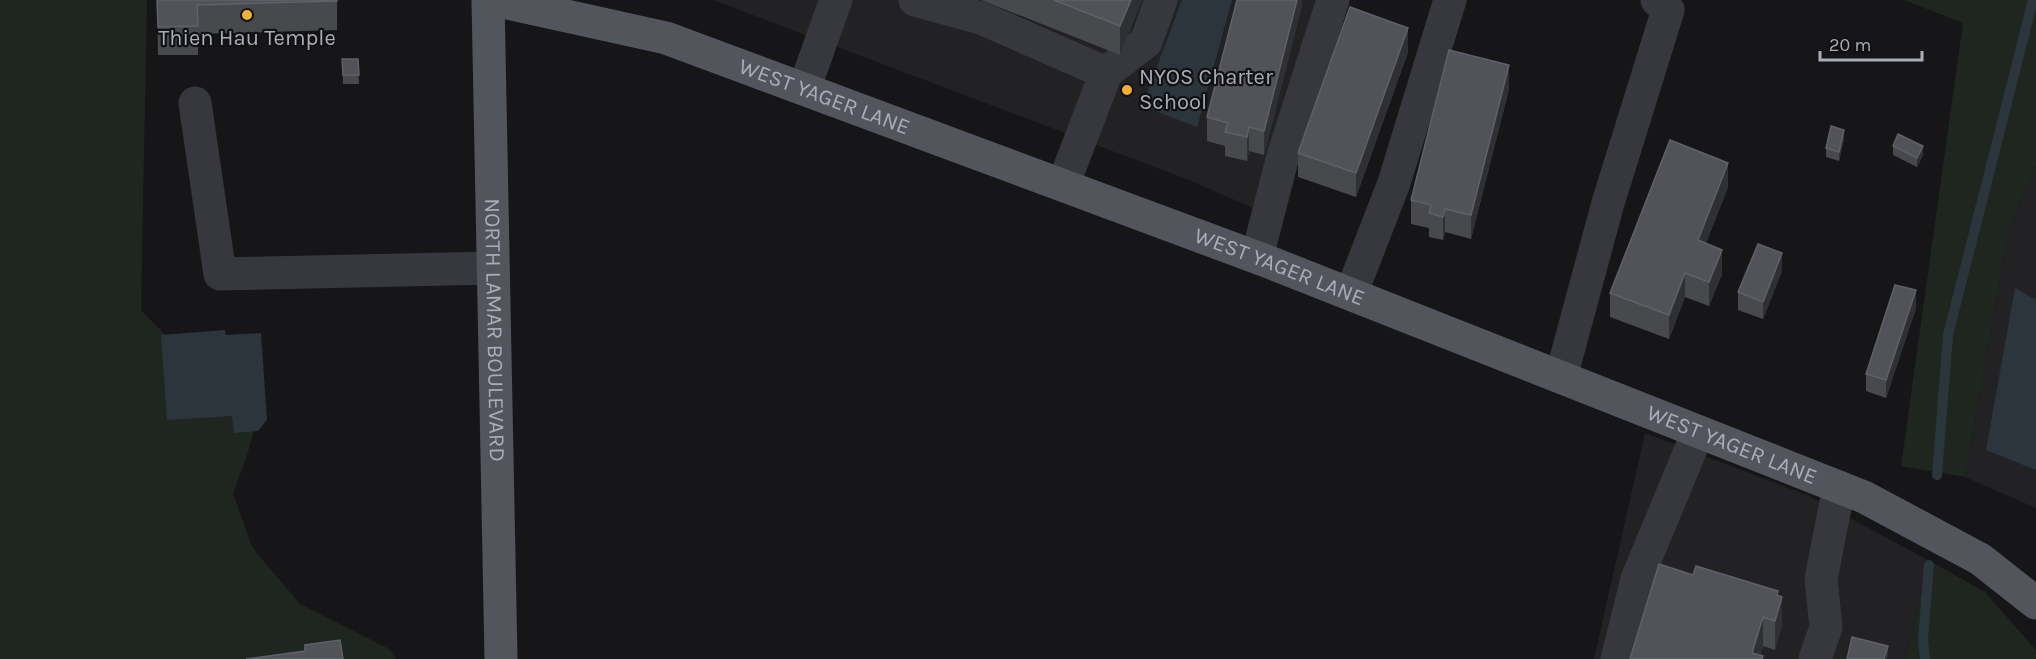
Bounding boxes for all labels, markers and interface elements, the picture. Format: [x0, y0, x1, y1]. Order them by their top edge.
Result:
marker: Thien Hau Temple [240, 8, 254, 22]
scale bar [1820, 24, 1922, 62]
place label: Thien Hau Temple [158, 25, 336, 51]
text: 20 m [1829, 34, 1871, 56]
street label: WEST YAGER LANE [735, 53, 913, 140]
place label: NYOS Charter School [1139, 64, 1273, 115]
marker: NYOS Charter School [1120, 83, 1134, 97]
street label: NORTH LAMAR BOULEVARD [479, 198, 510, 462]
street label: WEST YAGER LANE [1191, 222, 1368, 311]
street label: WEST YAGER LANE [1643, 400, 1820, 490]

